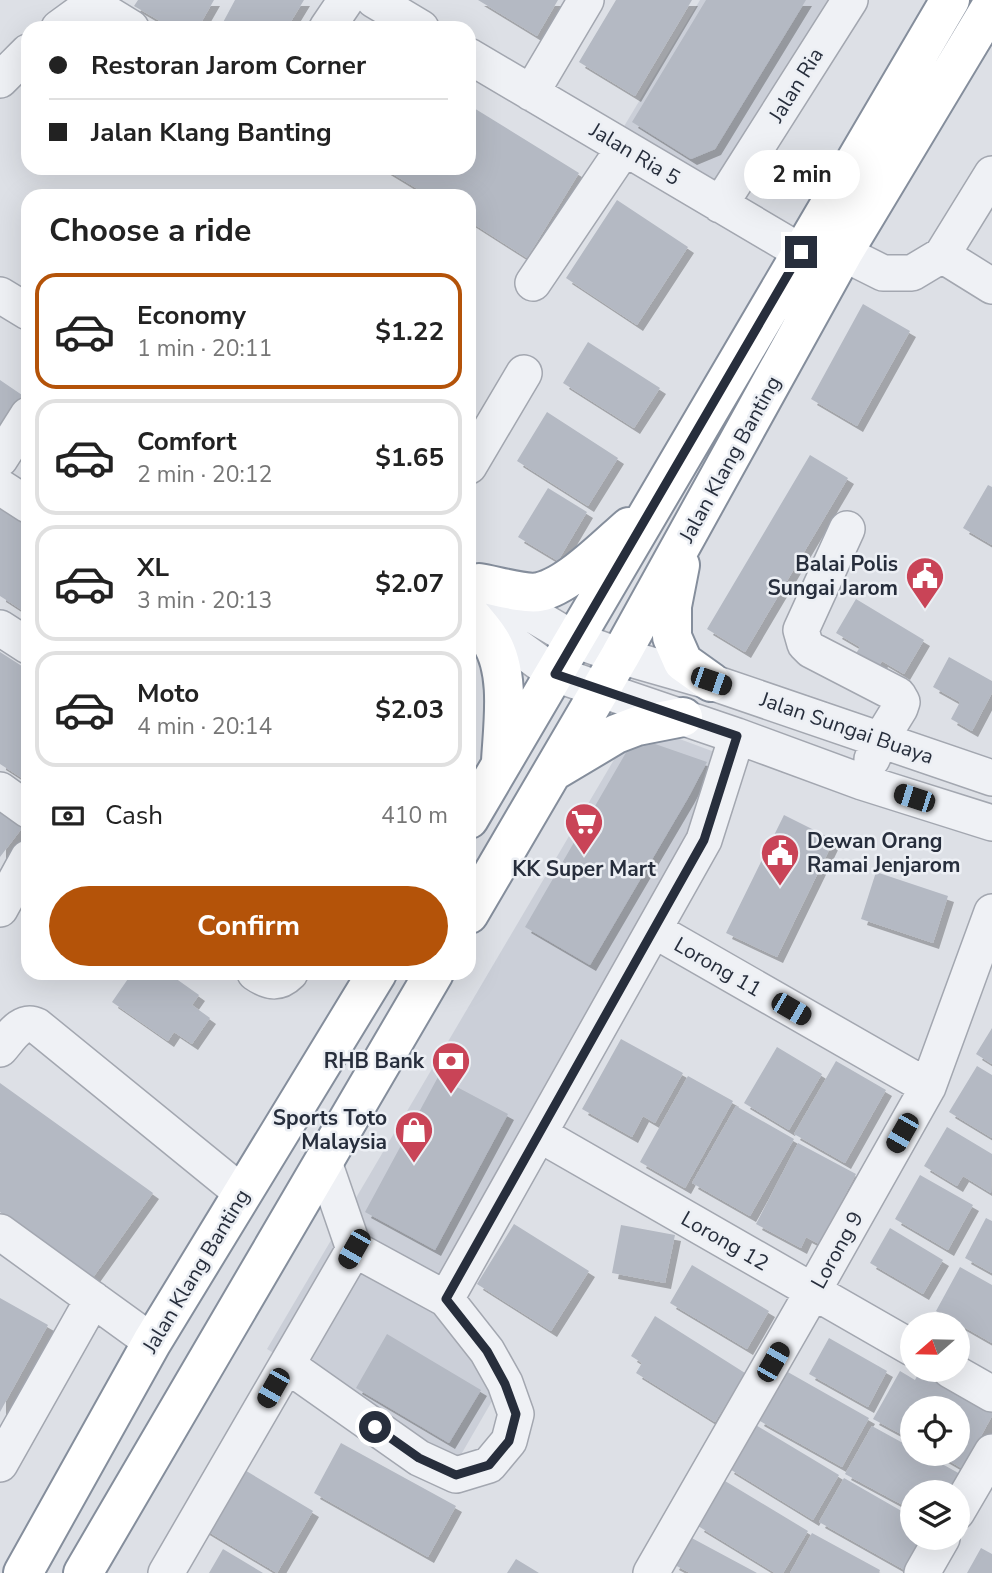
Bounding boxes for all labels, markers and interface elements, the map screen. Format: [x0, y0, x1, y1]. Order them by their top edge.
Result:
street label: Jalan Ria [762, 43, 830, 128]
text: Restoran Jarom Corner [91, 48, 366, 83]
text: Jalan Klang Banting [91, 115, 332, 150]
street label: Jalan Ria 5 [584, 116, 685, 192]
callout: 2 min [743, 150, 859, 200]
text: 2 min [772, 159, 832, 190]
text: Choose a ride [49, 209, 251, 252]
route end [785, 236, 817, 268]
text: Economy [137, 298, 246, 333]
icon: car [53, 300, 116, 363]
text: $1.22 [375, 314, 444, 349]
text: 1 min · 20:11 [137, 333, 272, 364]
street label: Jalan Klang Banting [672, 371, 787, 548]
text: Comfort [137, 424, 237, 459]
icon: car [53, 426, 116, 489]
text: $1.65 [375, 440, 444, 475]
text: 2 min · 20:12 [137, 459, 272, 490]
text: XL [137, 550, 169, 585]
place label: Balai Polis Sungai Jarom [768, 550, 898, 602]
icon: car [53, 552, 116, 615]
public building icon: Balai Polis Sungai Jarom [904, 555, 946, 610]
text: $2.07 [375, 566, 444, 601]
text: 3 min · 20:13 [137, 585, 272, 616]
car [688, 664, 735, 698]
text: Moto [137, 676, 199, 711]
icon: car [53, 678, 116, 741]
street label: Jalan Sungai Buaya [756, 685, 937, 771]
text: $2.03 [375, 692, 444, 727]
text: 4 min · 20:14 [137, 711, 272, 742]
car [891, 782, 938, 814]
icon: cash [49, 797, 87, 835]
text: Cash [105, 798, 163, 833]
text: 410 m [381, 800, 448, 831]
supermarket icon: KK Super Mart [563, 801, 605, 856]
place label: Dewan Orang Ramai Jenjarom [807, 827, 960, 879]
public building icon: Dewan Orang Ramai Jenjarom [759, 832, 801, 887]
place label: KK Super Mart [512, 855, 657, 883]
button: Confirm [49, 886, 448, 966]
street label: Lorong 11 [669, 931, 767, 1003]
car [768, 989, 815, 1029]
bank icon: RHB Bank [430, 1040, 472, 1095]
place label: RHB Bank [324, 1047, 425, 1075]
place label: Sports Toto Malaysia [273, 1104, 387, 1156]
shop icon: Sports Toto Malaysia [393, 1109, 435, 1164]
car [883, 1110, 922, 1156]
street label: Jalan Klang Banting [135, 1184, 256, 1359]
street label: Lorong 12 [676, 1205, 774, 1277]
street label: Lorong 9 [804, 1206, 870, 1294]
car [335, 1226, 374, 1272]
north arrow [900, 1312, 970, 1382]
map controls [900, 1312, 970, 1550]
car [754, 1339, 793, 1385]
car [254, 1365, 293, 1411]
button: locate [900, 1396, 970, 1466]
route start [359, 1411, 391, 1443]
button: layers [900, 1480, 970, 1550]

